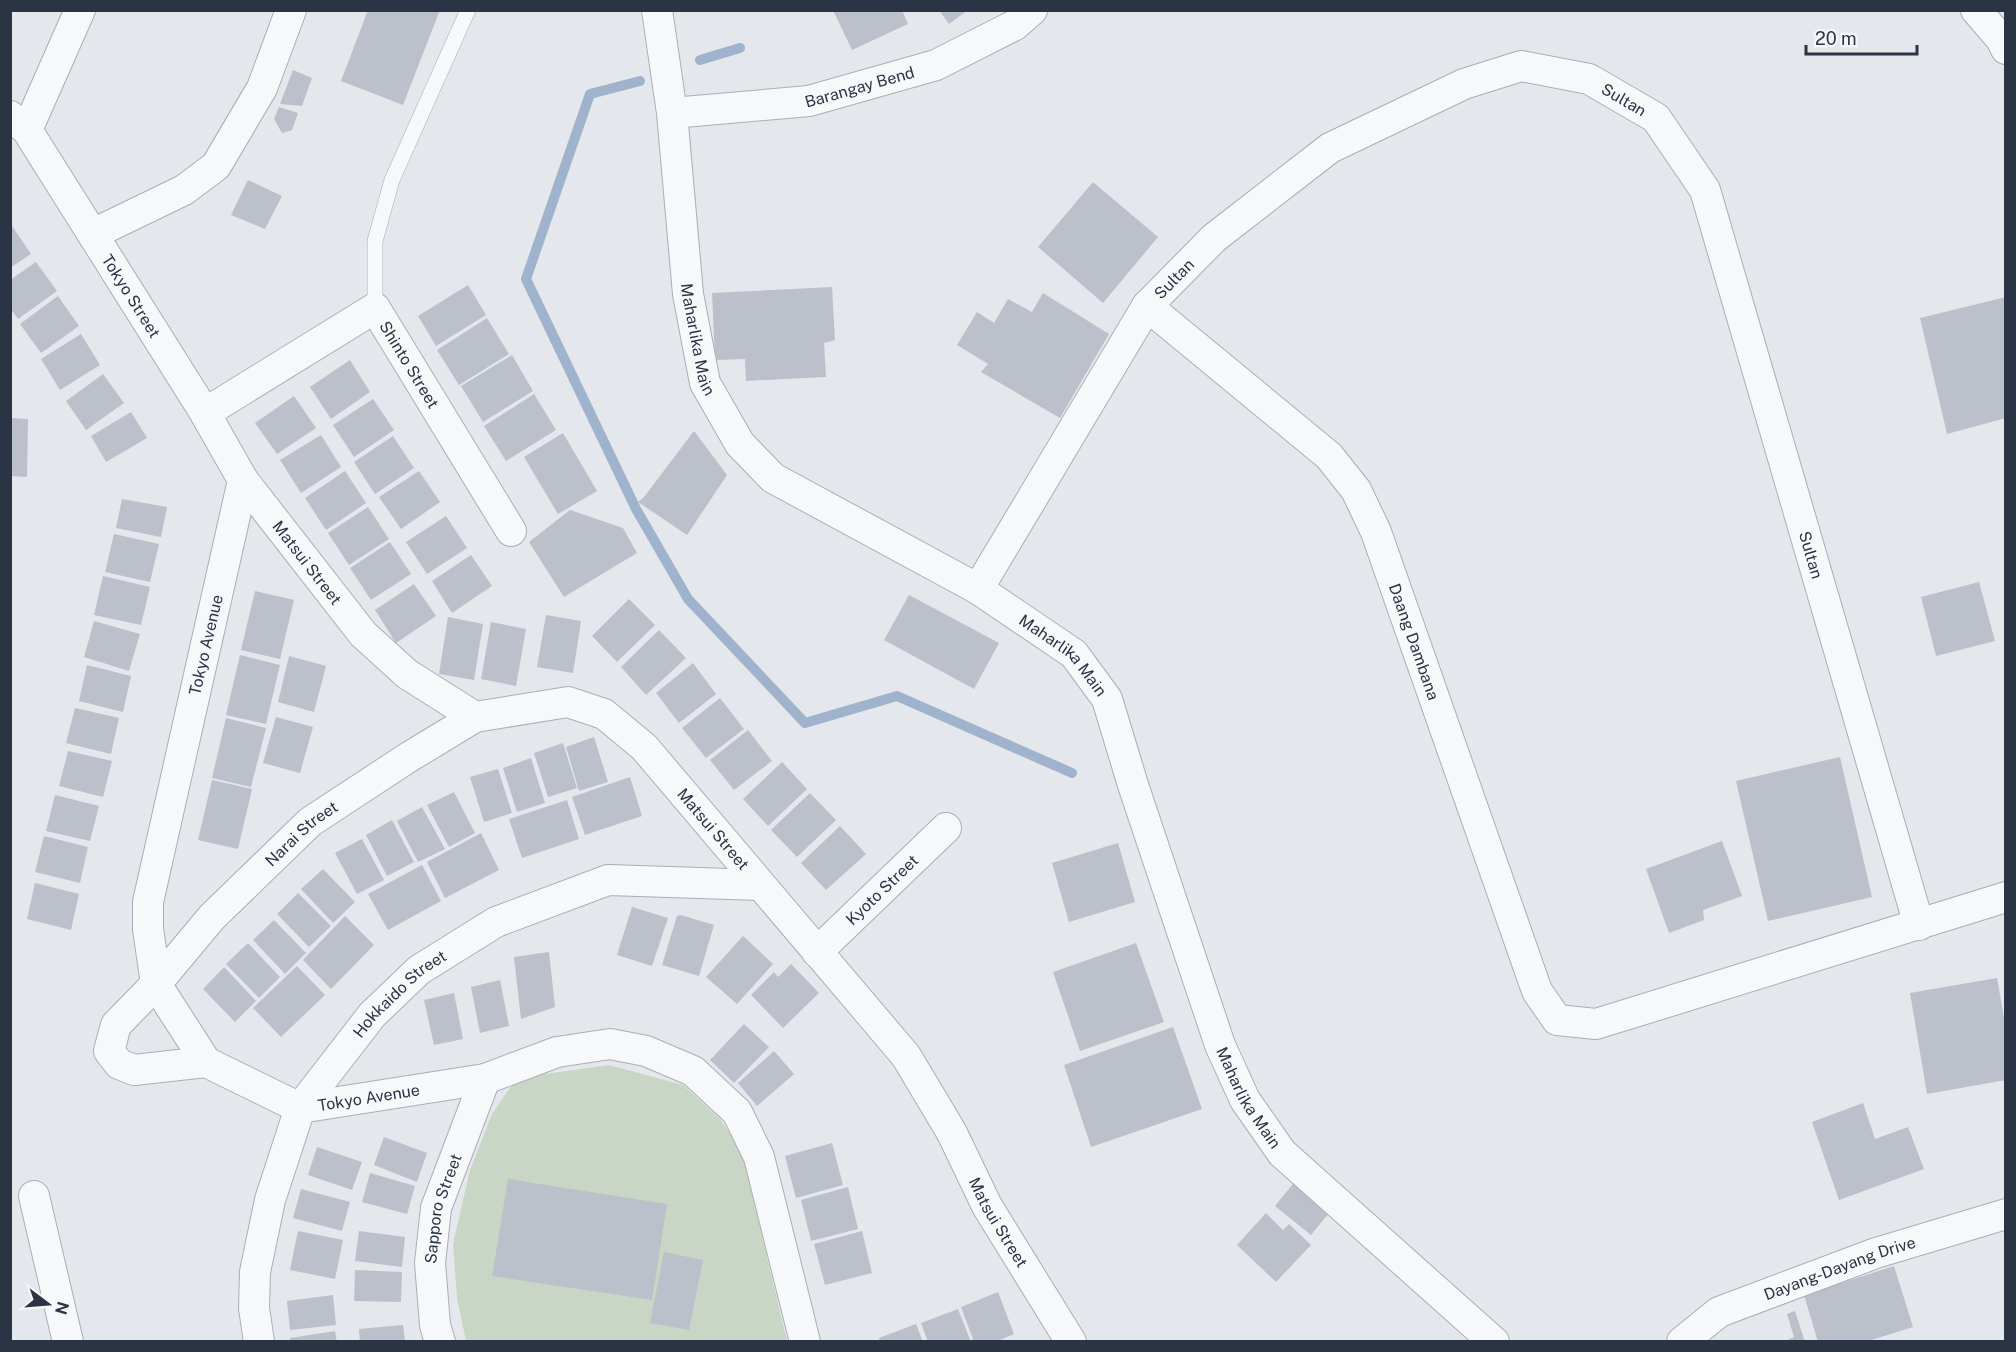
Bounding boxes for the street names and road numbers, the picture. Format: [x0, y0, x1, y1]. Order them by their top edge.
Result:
street label: Barangay Bend [803, 62, 916, 111]
street label: Sultan [1598, 79, 1650, 120]
street label: Tokyo Street [98, 251, 165, 341]
street label: Sultan [1150, 255, 1198, 303]
street label: Maharlika Main [678, 282, 720, 399]
street label: Shinto Street [376, 317, 443, 412]
street label: Matsui Street [269, 517, 346, 608]
street label: Sultan [1795, 529, 1827, 581]
street label: Daang Dambana [1385, 581, 1444, 702]
street label: Tokyo Avenue [185, 593, 227, 697]
street label: Maharlika Main [1016, 610, 1111, 700]
street label: Matsui Street [674, 784, 753, 874]
street label: Narai Street [261, 797, 341, 870]
street label: Kyoto Street [842, 851, 922, 929]
street label: Hokkaido Street [349, 946, 450, 1041]
street label: Maharlika Main [1213, 1044, 1285, 1152]
street label: Tokyo Avenue [316, 1080, 421, 1115]
street label: Sapporo Street [420, 1151, 465, 1265]
street label: Matsui Street [965, 1174, 1032, 1271]
street label: Dayang-Dayang Drive [1761, 1232, 1918, 1304]

